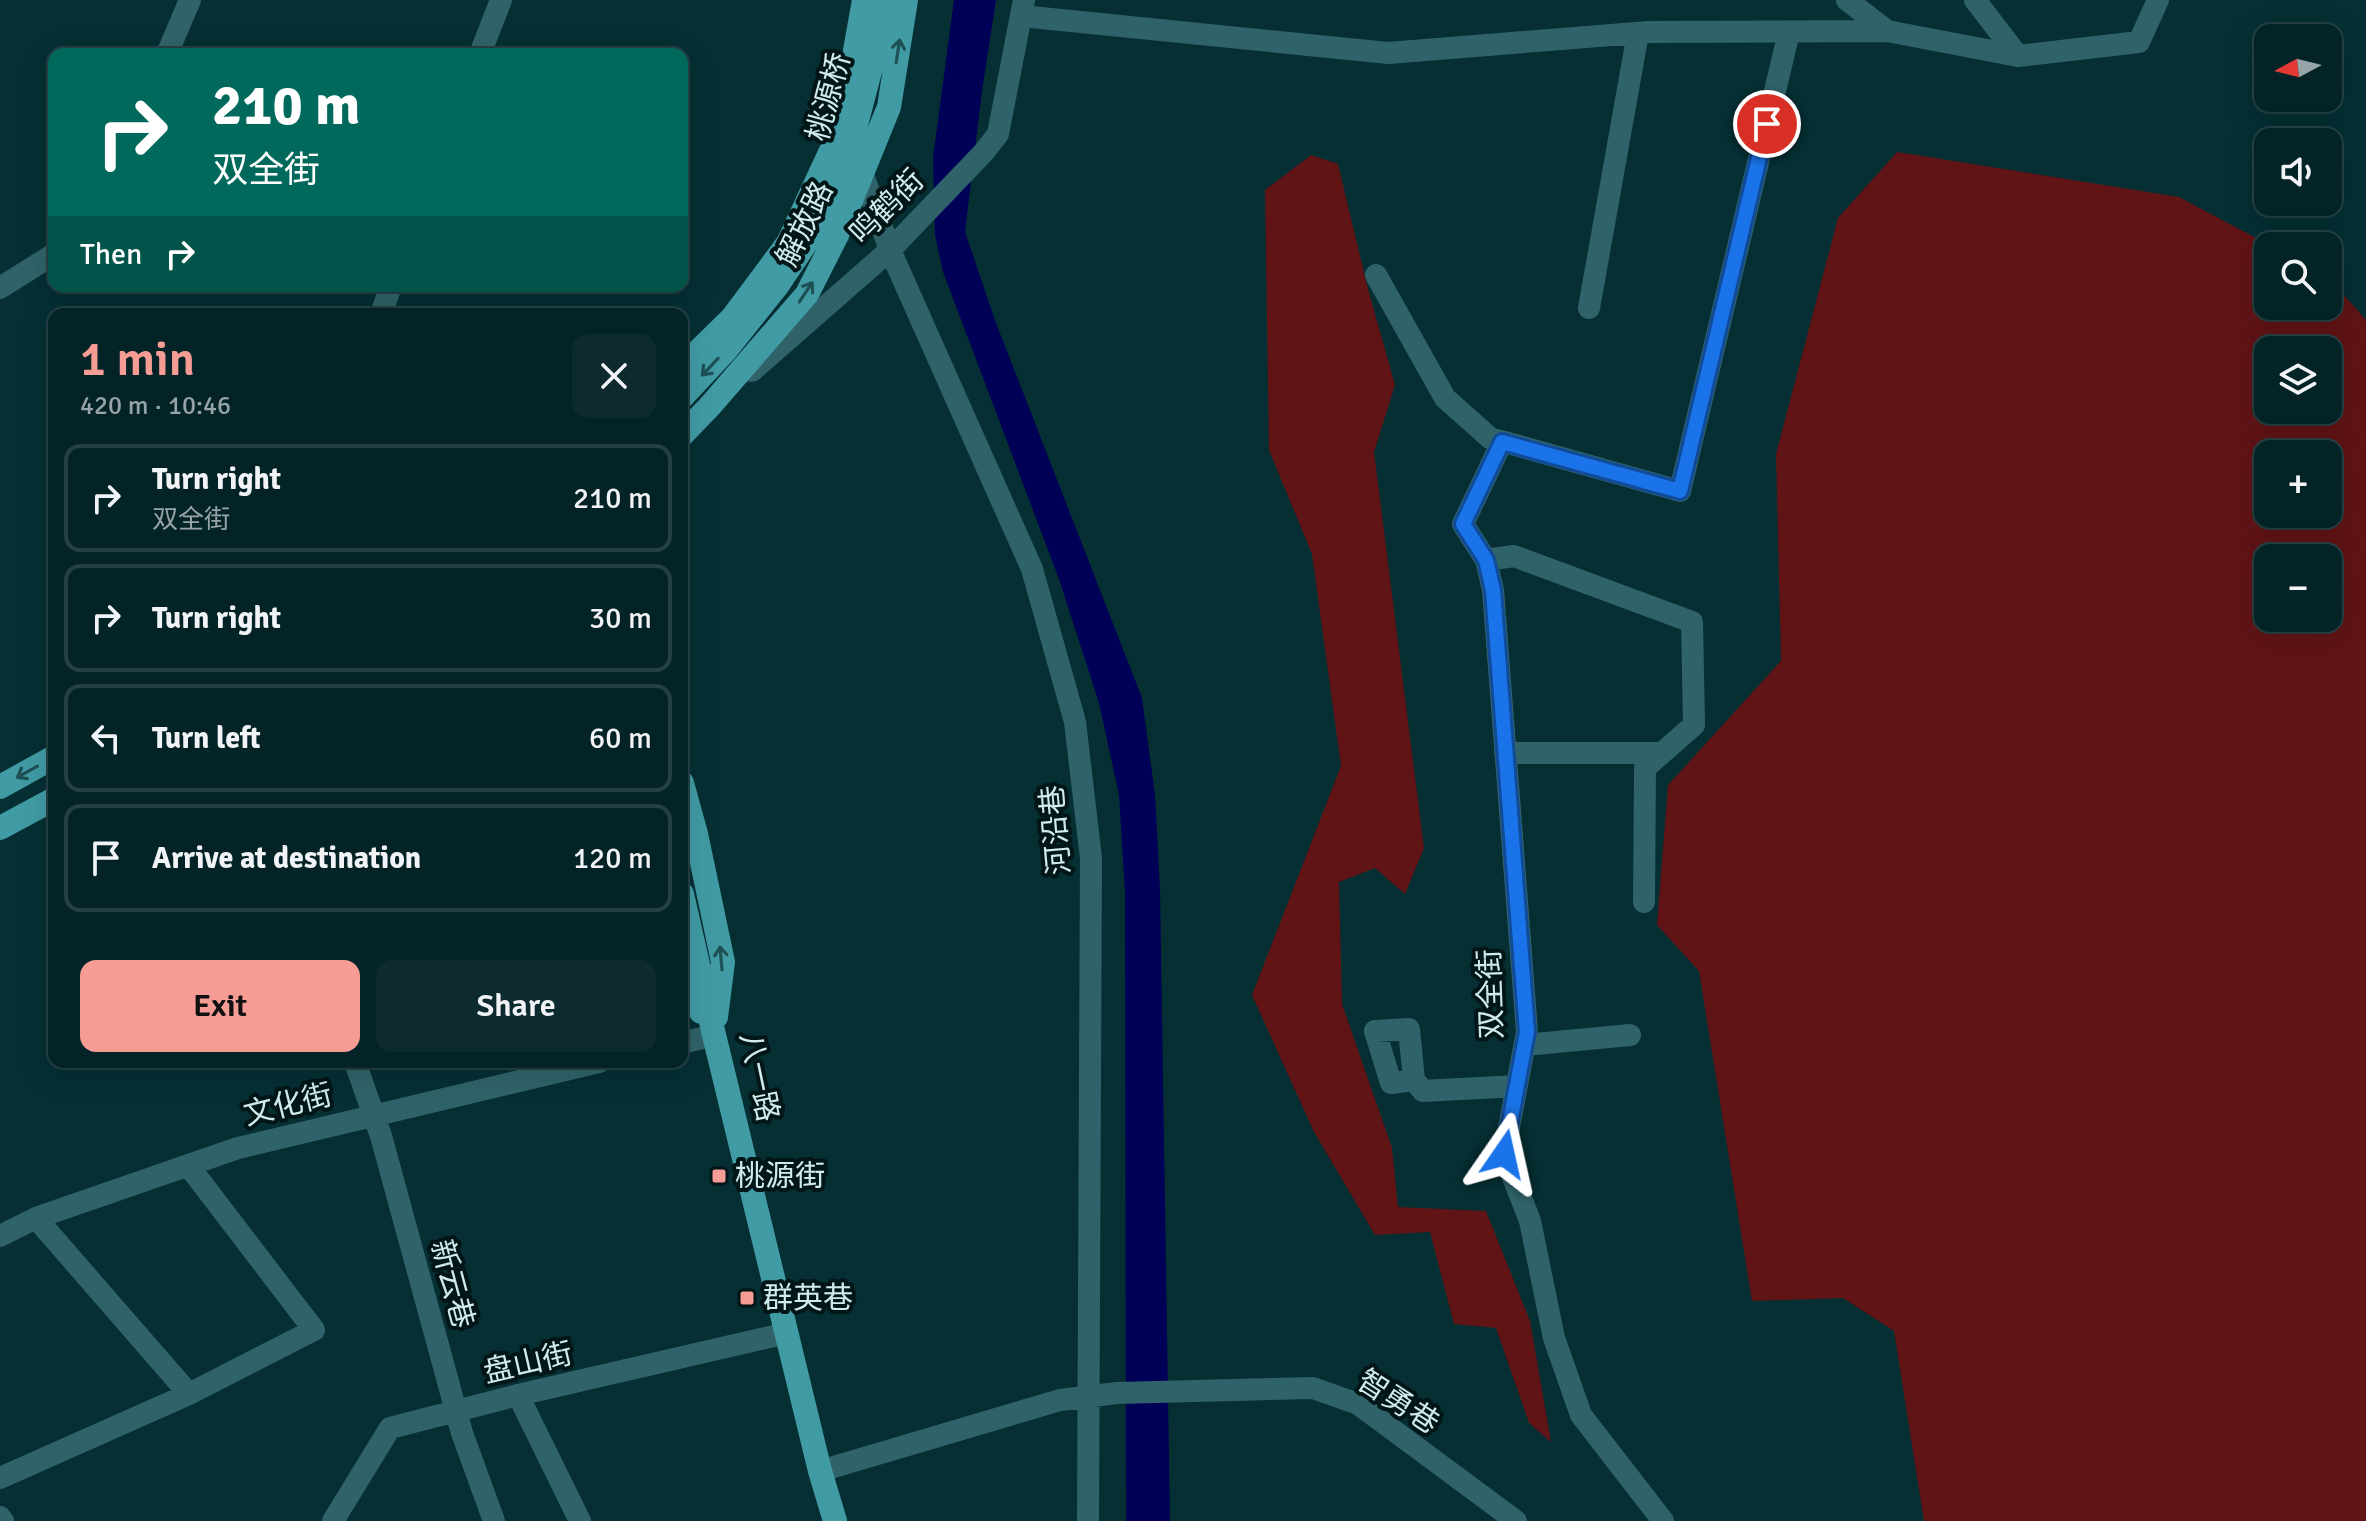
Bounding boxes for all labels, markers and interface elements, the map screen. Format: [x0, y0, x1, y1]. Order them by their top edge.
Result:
north arrow [2254, 24, 2342, 112]
map controls [2254, 24, 2342, 632]
one-way arrow [891, 39, 906, 64]
street label: 桃源桥 [799, 49, 859, 145]
text: 210 m [212, 71, 360, 140]
icon: right [80, 80, 184, 184]
pin [1733, 90, 1801, 158]
icon: arrive [1745, 102, 1789, 146]
button: sound [2254, 128, 2342, 216]
text: 双全街 [212, 148, 320, 193]
street label: 鸣鹤街 [842, 162, 932, 252]
street label: 解放路 [769, 175, 841, 273]
icon: right [158, 232, 202, 276]
button: search [2254, 232, 2342, 320]
text: Then [80, 236, 142, 273]
one-way arrow [798, 281, 814, 303]
text: 1 min [80, 330, 195, 389]
button: close [572, 334, 656, 418]
button: layers [2254, 336, 2342, 424]
one-way arrow [701, 357, 720, 376]
text: 420 m · 10:46 [80, 390, 231, 422]
button: + [2254, 440, 2342, 528]
text: Turn right [152, 461, 281, 498]
icon: right [84, 476, 128, 520]
text: 210 m [573, 480, 652, 517]
text: 双全街 [152, 504, 230, 536]
button: − [2254, 544, 2342, 632]
icon: right [84, 596, 128, 640]
text: Turn right [152, 600, 281, 637]
text: 30 m [589, 600, 652, 637]
icon: left [84, 716, 128, 760]
text: Turn left [152, 720, 261, 757]
text: 60 m [589, 720, 652, 757]
one-way arrow [16, 764, 39, 780]
street label: 河沿巷 [1034, 784, 1078, 876]
icon: arrive [84, 836, 128, 880]
text: Arrive at destination [152, 840, 421, 877]
text: 120 m [573, 840, 652, 877]
one-way arrow [713, 945, 728, 972]
street label: 双全街 [1471, 948, 1511, 1040]
button: Exit [80, 960, 360, 1052]
button: Share [376, 960, 656, 1052]
street label: 八一路 [732, 1029, 786, 1125]
street label: 文化街 [240, 1076, 336, 1134]
position arrow [1462, 1112, 1546, 1196]
place label: 桃源街 [735, 1158, 825, 1195]
marker: 桃源街 [710, 1167, 728, 1185]
street label: 新云巷 [422, 1236, 482, 1332]
place label: 群英巷 [763, 1280, 853, 1317]
marker: 群英巷 [738, 1289, 756, 1307]
street label: 盘山街 [480, 1335, 576, 1391]
street label: 智勇巷 [1350, 1362, 1446, 1442]

